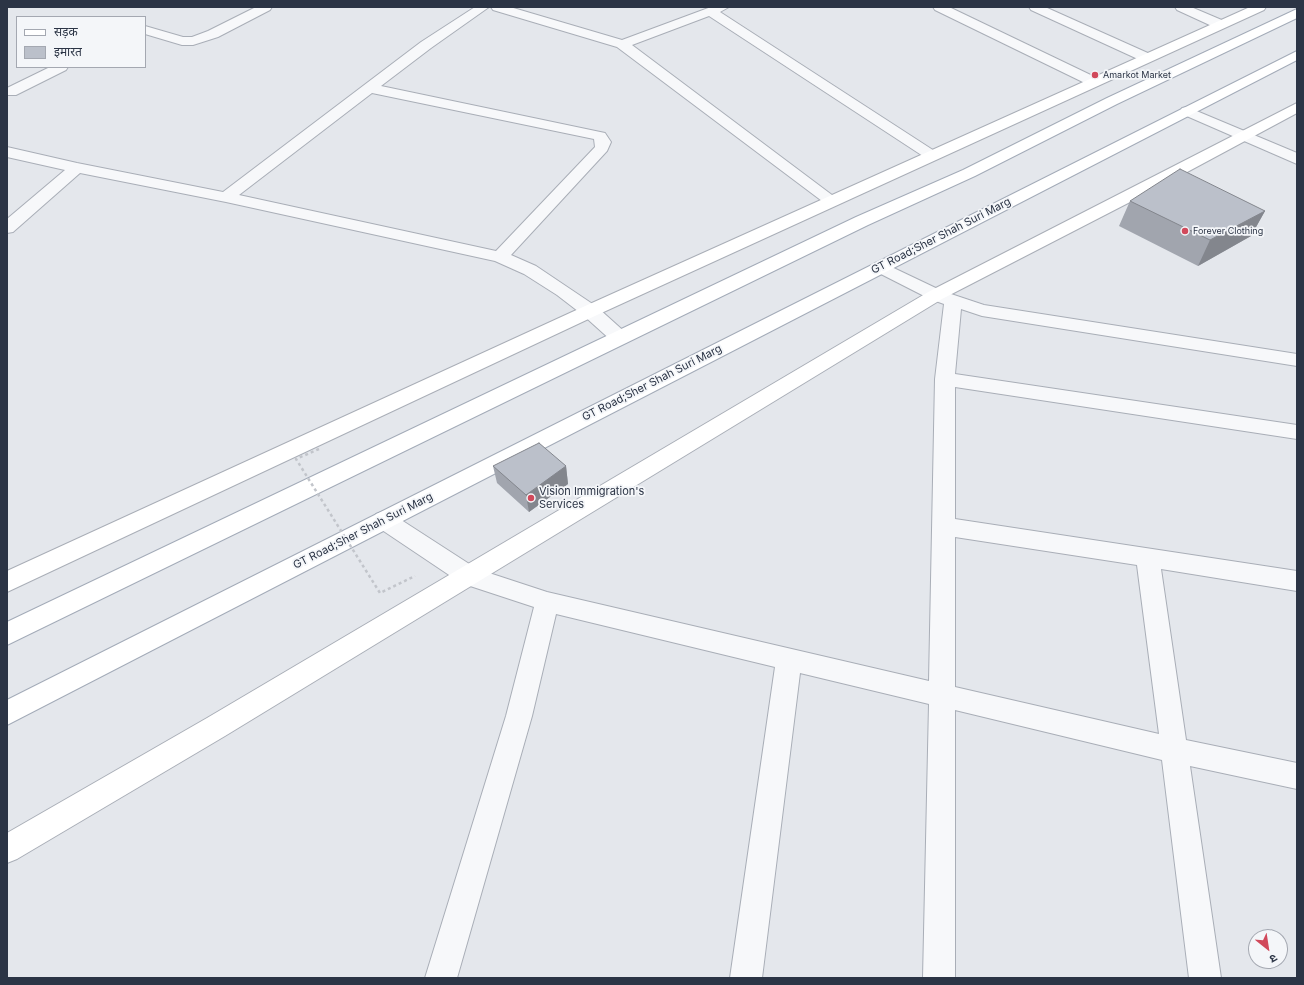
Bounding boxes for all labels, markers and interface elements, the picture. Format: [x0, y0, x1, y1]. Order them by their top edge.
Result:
legend [16, 16, 146, 68]
text: सड़क [54, 24, 78, 39]
text: इमारत [54, 44, 82, 59]
marker: Amarkot Market [1090, 70, 1100, 80]
place label: Amarkot Market [1103, 70, 1171, 80]
street label: GT Road;Sher Shah Suri Marg [869, 195, 1013, 277]
marker: Forever Clothing [1180, 226, 1190, 236]
place label: Forever Clothing [1193, 226, 1263, 236]
street label: GT Road;Sher Shah Suri Marg [580, 342, 724, 424]
place label: Vision Immigration's Services [539, 485, 644, 511]
street label: GT Road;Sher Shah Suri Marg [291, 490, 435, 572]
marker: Vision Immigration's Services [526, 493, 536, 503]
north arrow [1248, 929, 1288, 969]
text: उ [1267, 951, 1280, 966]

